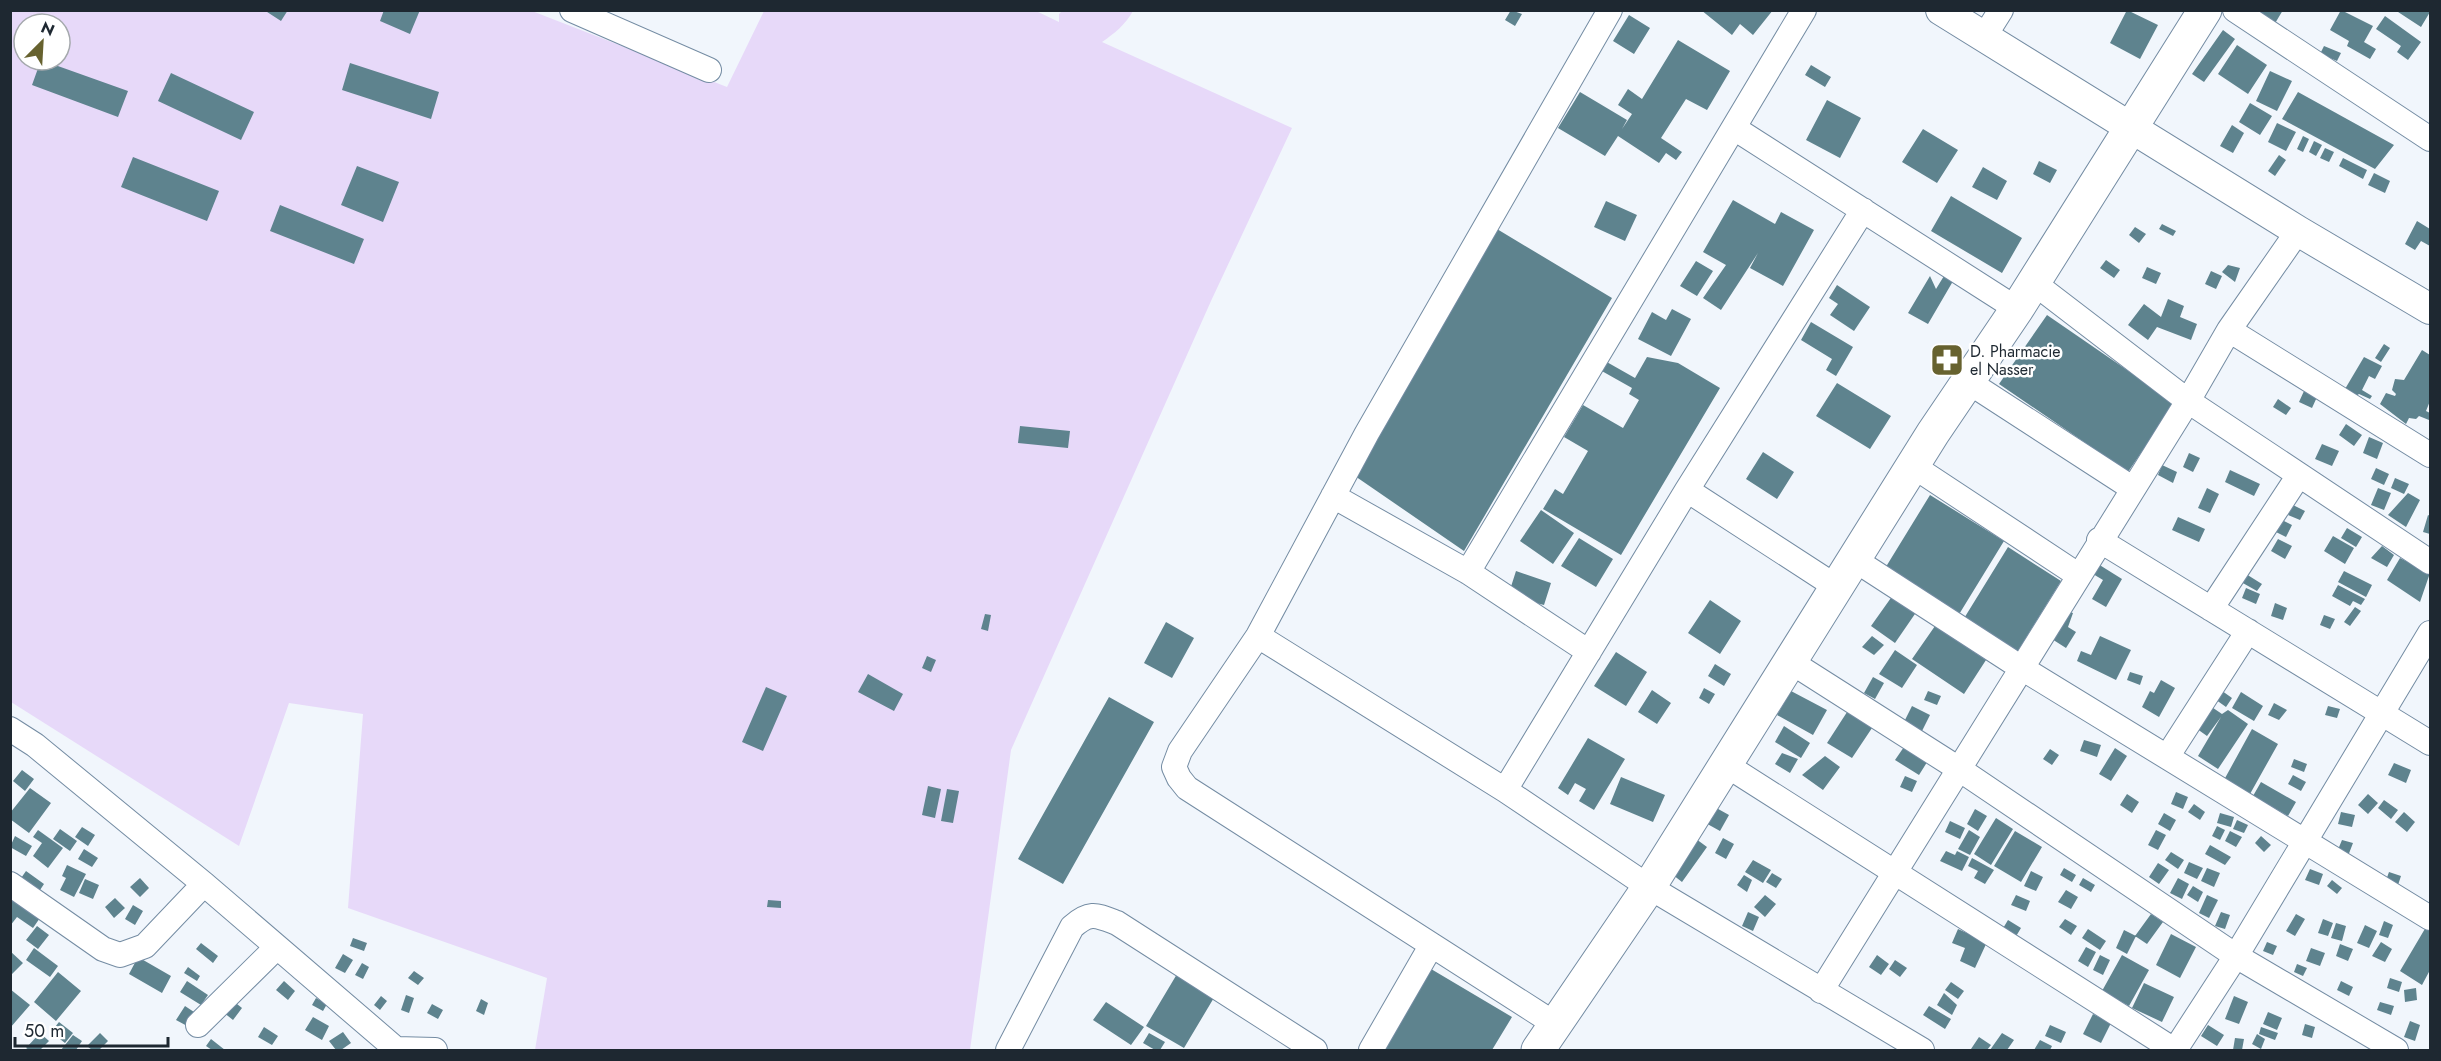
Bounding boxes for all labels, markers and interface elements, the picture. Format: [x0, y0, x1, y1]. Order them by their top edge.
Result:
north arrow [12, 12, 72, 72]
text: N [37, 16, 58, 42]
place label: D. Pharmacie el Nasser [1970, 340, 2061, 381]
pharmacy icon: D. Pharmacie el Nasser [1929, 342, 1965, 378]
scale bar [15, 1010, 168, 1048]
text: 50 m [24, 1018, 64, 1044]

